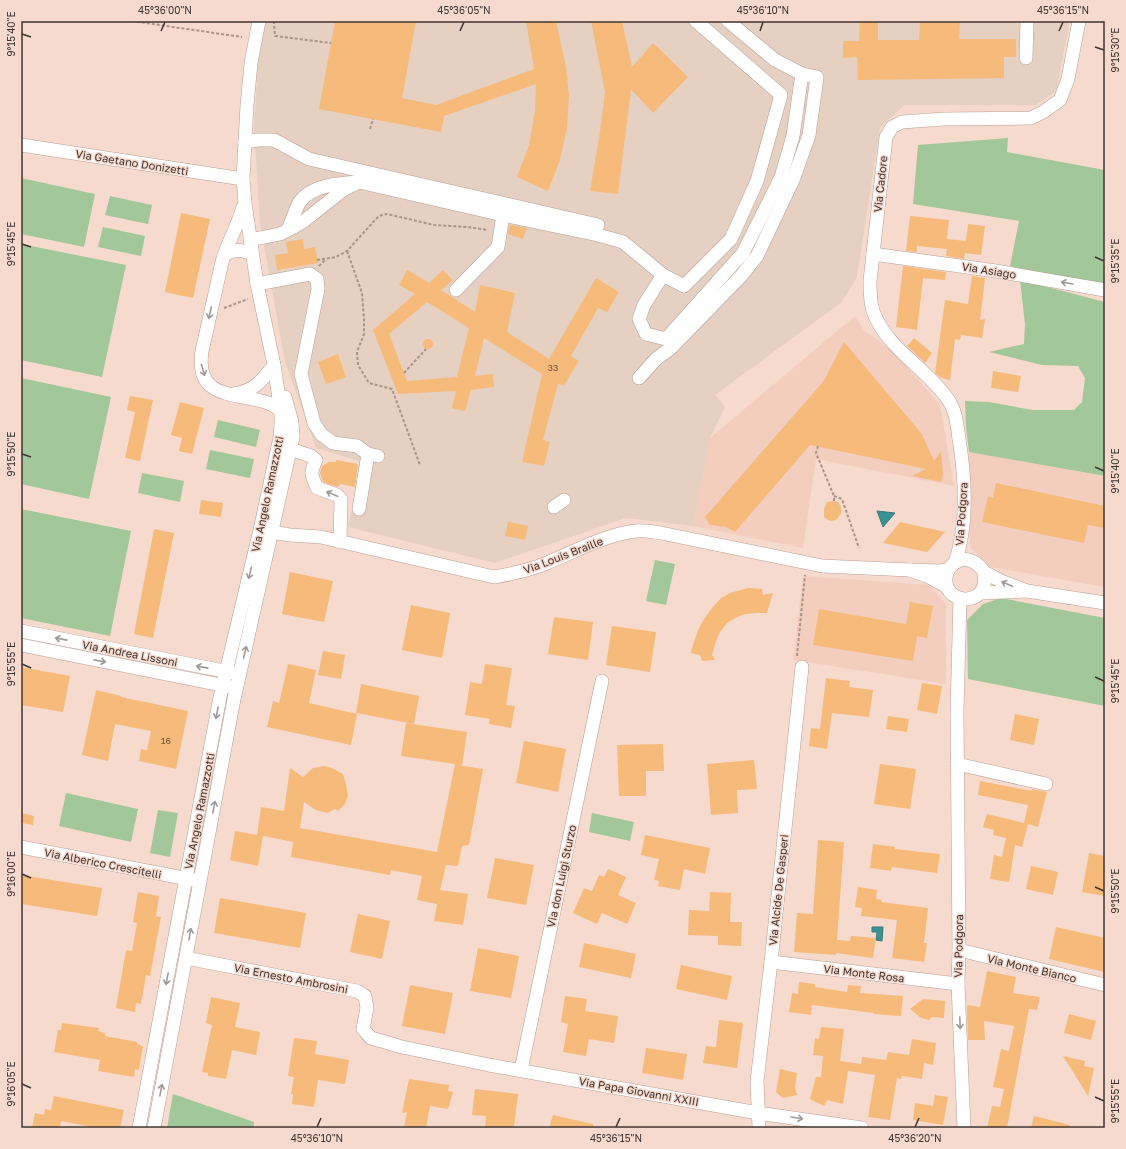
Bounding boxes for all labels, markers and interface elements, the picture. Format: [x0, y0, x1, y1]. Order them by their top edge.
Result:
text: 45°36'00"N [138, 4, 192, 16]
text: 45°36'05"N [437, 4, 491, 16]
text: 45°36'10"N [737, 4, 789, 16]
text: 45°36'15"N [1037, 4, 1089, 16]
text: 9°15'40"E [5, 11, 17, 57]
text: 9°15'30"E [1109, 28, 1121, 72]
street label: Via Gaetano Donizetti [75, 147, 189, 177]
street label: Via Cadore [871, 155, 889, 213]
text: 9°15'45"E [5, 222, 17, 266]
text: 9°15'35"E [1109, 239, 1121, 283]
street label: Via Asiago [961, 259, 1018, 281]
one-way arrow [1060, 279, 1073, 287]
one-way arrow [206, 307, 214, 320]
house number: 33 [548, 362, 558, 373]
one-way arrow [199, 364, 207, 377]
text: 9°15'50"E [5, 432, 17, 476]
street label: Via Angelo Ramazzotti [248, 435, 286, 553]
text: 9°15'40"E [1109, 448, 1121, 494]
street label: Via Podgora [952, 482, 970, 546]
one-way arrow [327, 490, 339, 498]
street label: Via Louis Braille [521, 534, 605, 576]
one-way arrow [246, 566, 253, 579]
one-way arrow [1002, 580, 1014, 587]
one-way arrow [54, 634, 67, 642]
street label: Via Andrea Lissoni [81, 637, 179, 669]
text: 9°15'55"E [5, 642, 17, 686]
one-way arrow [242, 646, 250, 659]
one-way arrow [94, 657, 107, 665]
text: 9°15'45"E [1109, 659, 1121, 703]
one-way arrow [196, 662, 209, 670]
one-way arrow [213, 706, 221, 719]
house number: 16 [161, 735, 171, 746]
street label: Via Angelo Ramazzotti [181, 752, 217, 870]
one-way arrow [210, 800, 218, 813]
street label: Via don Luigi Sturzo [544, 823, 578, 929]
street label: Via Alcide De Gasperi [766, 834, 790, 946]
street label: Via Alberico Crescitelli [43, 845, 163, 881]
text: 9°16'00"E [5, 851, 17, 897]
text: 9°15'50"E [1109, 869, 1121, 913]
street label: Via Podgora [951, 914, 965, 978]
one-way arrow [186, 928, 194, 941]
street label: Via Monte Bianco [986, 951, 1078, 985]
street label: Via Ernesto Ambrosini [233, 961, 349, 995]
street label: Via Monte Rosa [823, 962, 905, 984]
one-way arrow [163, 972, 171, 985]
one-way arrow [956, 1016, 963, 1029]
text: 9°16'05"E [5, 1061, 17, 1107]
street label: Via Papa Giovanni XXIII [578, 1074, 700, 1108]
text: 9°15'55"E [1109, 1079, 1121, 1123]
one-way arrow [157, 1084, 165, 1097]
one-way arrow [790, 1114, 803, 1122]
text: 45°36'10"N [291, 1132, 343, 1144]
text: 45°36'15"N [590, 1132, 642, 1144]
text: 45°36'20"N [888, 1132, 942, 1144]

